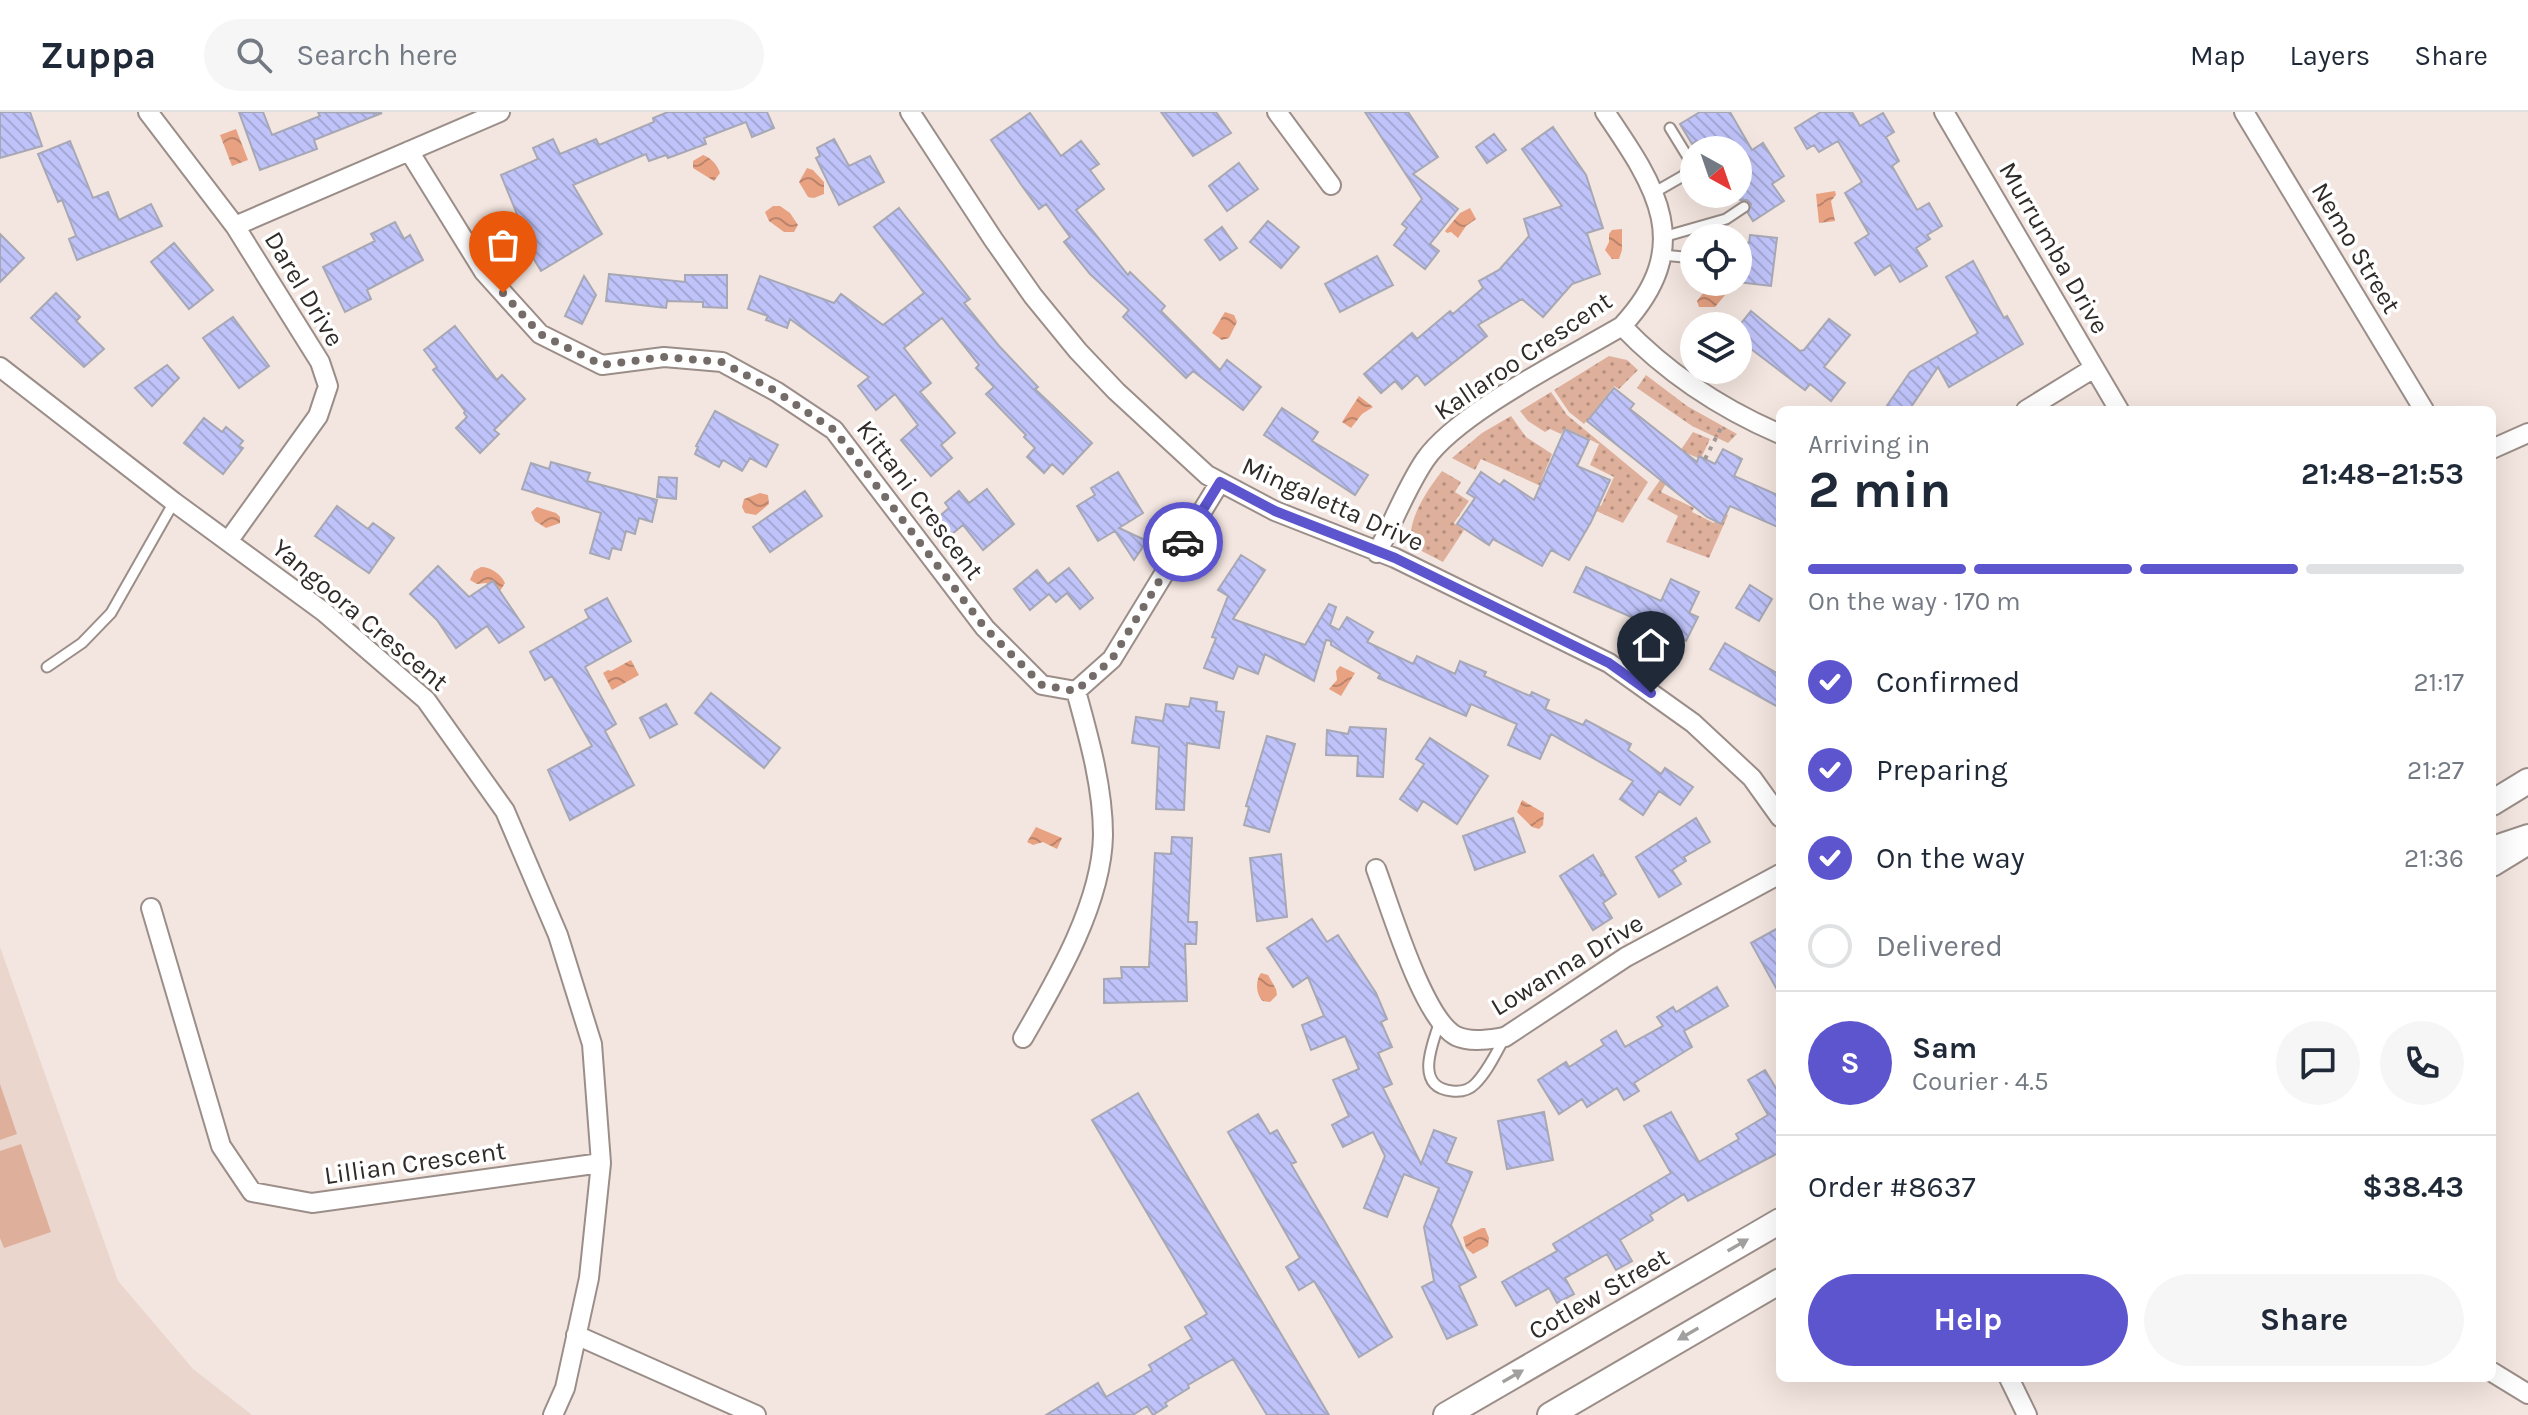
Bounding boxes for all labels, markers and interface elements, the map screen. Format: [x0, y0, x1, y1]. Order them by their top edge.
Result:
search box [204, 19, 764, 91]
text: Zuppa [40, 33, 156, 78]
icon: search [232, 33, 276, 77]
text: Search here [296, 37, 458, 73]
text: Map [2190, 39, 2245, 72]
text: Layers [2289, 39, 2370, 72]
text: Share [2414, 39, 2488, 72]
north arrow [1680, 136, 1752, 208]
map controls [1680, 136, 1752, 384]
street label: Murrumba Drive [1992, 157, 2116, 339]
street label: Nemo Street [2305, 177, 2407, 319]
pin [469, 211, 537, 293]
icon: bag [481, 223, 525, 267]
button: locate [1680, 224, 1752, 296]
street label: Darel Drive [258, 226, 350, 352]
street label: Kallaroo Crescent [1428, 285, 1618, 427]
button: layers [1680, 312, 1752, 384]
street label: Kittani Crescent [850, 414, 990, 586]
text: Arriving in [1808, 429, 1930, 460]
street label: Mingaletta Drive [1237, 450, 1429, 558]
text: 21:48–21:53 [2301, 456, 2464, 492]
text: 2 min [1808, 459, 1951, 520]
courier [1143, 502, 1223, 582]
icon: car [1161, 520, 1205, 564]
street label: Yangoora Crescent [266, 532, 454, 698]
text: On the way · 170 m [1808, 586, 2021, 617]
pin [1617, 611, 1685, 693]
icon: home [1629, 623, 1673, 667]
icon: check [1808, 660, 1852, 704]
text: Confirmed [1876, 664, 2020, 700]
text: 21:17 [2414, 667, 2464, 698]
icon: check [1808, 748, 1852, 792]
text: Preparing [1876, 752, 2008, 788]
text: 21:27 [2407, 755, 2464, 786]
icon: check [1808, 836, 1852, 880]
text: On the way [1876, 840, 2025, 876]
text: 21:36 [2404, 843, 2464, 874]
street label: Lowanna Drive [1485, 907, 1649, 1023]
text: Delivered [1876, 928, 2003, 964]
button: chat [2276, 1021, 2360, 1105]
button: phone [2380, 1021, 2464, 1105]
text: Sam [1912, 1030, 1977, 1066]
text: S [1840, 1045, 1860, 1081]
text: Courier · 4.5 [1912, 1066, 2049, 1097]
street label: Lillian Crescent [322, 1135, 508, 1191]
text: Order #8637 [1808, 1169, 1976, 1205]
text: $38.43 [2362, 1169, 2464, 1205]
one-way arrow [1727, 1238, 1749, 1252]
street label: Cotlew Street [1523, 1241, 1675, 1347]
button: Help [1808, 1274, 2128, 1366]
button: Share [2144, 1274, 2464, 1366]
one-way arrow [1677, 1327, 1700, 1341]
one-way arrow [1502, 1369, 1524, 1383]

